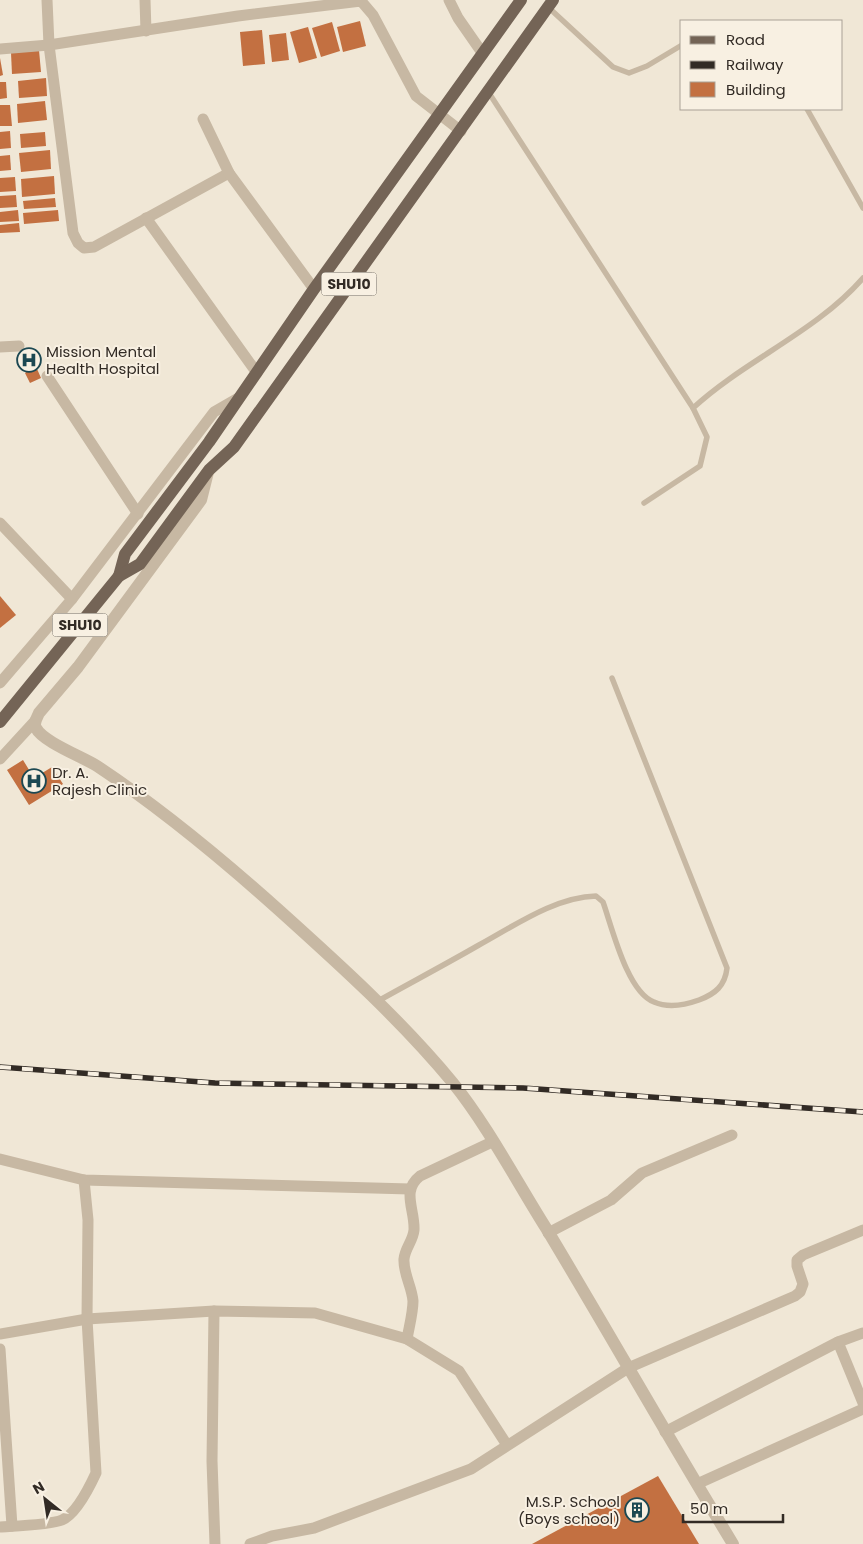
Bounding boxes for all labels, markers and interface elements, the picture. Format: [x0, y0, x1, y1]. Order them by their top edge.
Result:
legend [680, 20, 843, 110]
text: Road [726, 29, 765, 50]
text: Railway [726, 54, 784, 75]
text: Building [726, 79, 786, 100]
road number: SHU10 [322, 272, 376, 296]
place label: Mission Mental Health Hospital [46, 341, 160, 379]
hospital icon: Mission Mental Health Hospital [16, 347, 42, 373]
road number: SHU10 [52, 614, 108, 636]
place label: Dr. A. Rajesh Clinic [52, 762, 147, 800]
hospital icon: Dr. A. Rajesh Clinic [21, 768, 47, 794]
north arrow [20, 1474, 70, 1524]
text: N [29, 1476, 48, 1499]
place label: M.S.P. School (Boys school) [518, 1491, 620, 1529]
scale bar [683, 1492, 783, 1524]
building icon: M.S.P. School (Boys school) [624, 1497, 650, 1523]
text: 50 m [690, 1498, 728, 1519]

